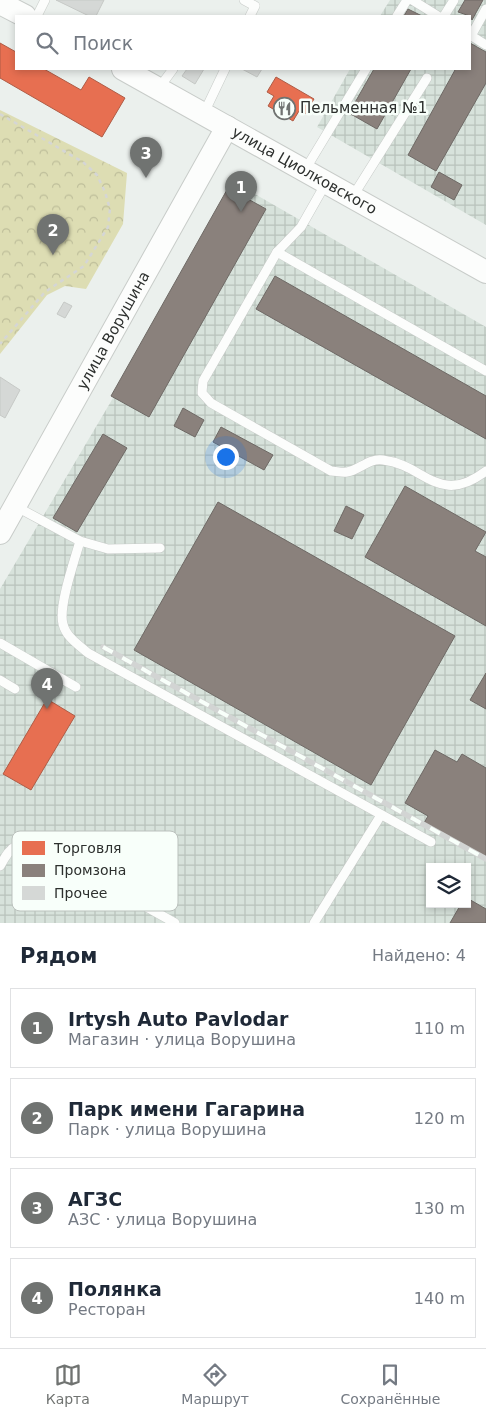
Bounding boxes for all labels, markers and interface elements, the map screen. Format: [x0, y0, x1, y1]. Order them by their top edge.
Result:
search box [15, 15, 471, 70]
icon: search [33, 29, 61, 57]
text: Поиск [73, 32, 133, 54]
restaurant icon: Пельменная №1 [272, 96, 296, 120]
place label: Пельменная №1 [300, 99, 427, 117]
street label: улица Циолковского [229, 123, 380, 218]
pin: 3 [130, 137, 162, 178]
pin: 1 [225, 171, 257, 212]
pin: 2 [37, 214, 69, 255]
street label: улица Ворушина [73, 268, 153, 393]
your location [213, 444, 239, 470]
pin: 4 [31, 668, 63, 709]
legend [12, 831, 178, 911]
text: Торговля [53, 840, 122, 856]
text: Промзона [54, 862, 126, 878]
map controls [426, 863, 471, 908]
button: layers [426, 863, 471, 908]
text: Прочее [54, 885, 107, 901]
text: Рядом [20, 944, 97, 968]
text: Найдено: 4 [372, 946, 466, 965]
text: Irtysh Auto Pavlodar [68, 1008, 288, 1030]
text: 1 [31, 1019, 43, 1038]
text: 110 m [414, 1019, 465, 1038]
text: Магазин · улица Ворушина [68, 1030, 296, 1049]
text: Парк имени Гагарина [68, 1098, 305, 1120]
text: 2 [31, 1109, 43, 1128]
text: 120 m [414, 1109, 465, 1128]
text: Парк · улица Ворушина [68, 1120, 266, 1139]
text: АГЗС [68, 1188, 122, 1210]
text: 3 [31, 1199, 43, 1218]
text: 130 m [414, 1199, 465, 1218]
text: АЗС · улица Ворушина [68, 1210, 257, 1229]
text: Полянка [68, 1278, 162, 1300]
text: 4 [31, 1289, 43, 1308]
text: 140 m [414, 1289, 465, 1308]
text: Ресторан [68, 1300, 146, 1319]
tab: Карта [46, 1361, 90, 1407]
tab: Маршрут [181, 1361, 249, 1407]
tab: Сохранённые [340, 1361, 440, 1407]

